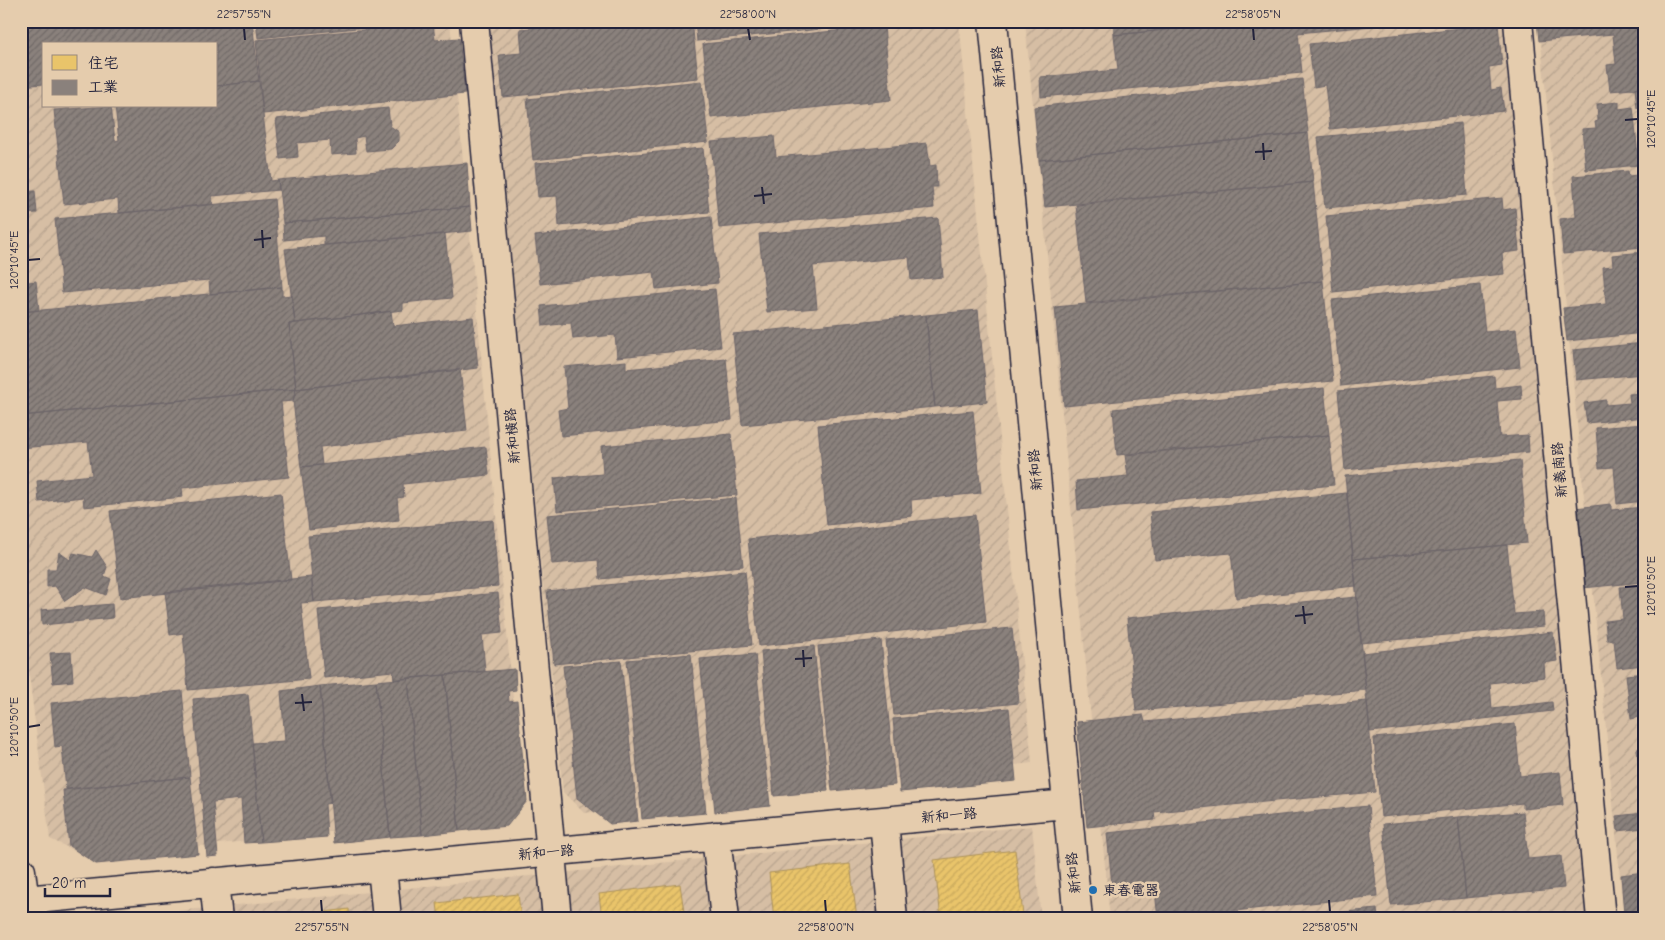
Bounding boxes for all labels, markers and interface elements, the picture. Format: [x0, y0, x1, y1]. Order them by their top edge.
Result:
text: 22°57'55"N [217, 7, 271, 21]
text: 22°58'00"N [720, 7, 776, 21]
text: 22°58'05"N [1225, 7, 1281, 21]
legend [42, 42, 218, 108]
street label: 新和路 [988, 45, 1009, 89]
text: 住宅 [88, 54, 118, 72]
text: 工業 [88, 78, 118, 96]
text: 120°10'45"E [1644, 90, 1658, 148]
text: 120°10'45"E [7, 231, 21, 289]
street label: 新和橫路 [502, 407, 523, 465]
street label: 新義南路 [1549, 441, 1570, 499]
street label: 新和路 [1025, 448, 1046, 492]
text: 120°10'50"E [1644, 556, 1658, 616]
text: 120°10'50"E [7, 697, 21, 757]
street label: 新和一路 [920, 805, 978, 826]
street label: 新和一路 [517, 842, 575, 863]
street label: 新和路 [1063, 851, 1084, 895]
scale bar [45, 865, 110, 897]
text: 20 m [52, 874, 86, 892]
place label: 東春電器 [1103, 882, 1159, 899]
marker: 東春電器 [1087, 884, 1099, 896]
text: 22°57'55"N [295, 920, 349, 934]
text: 22°58'00"N [798, 920, 854, 934]
text: 22°58'05"N [1302, 920, 1358, 934]

